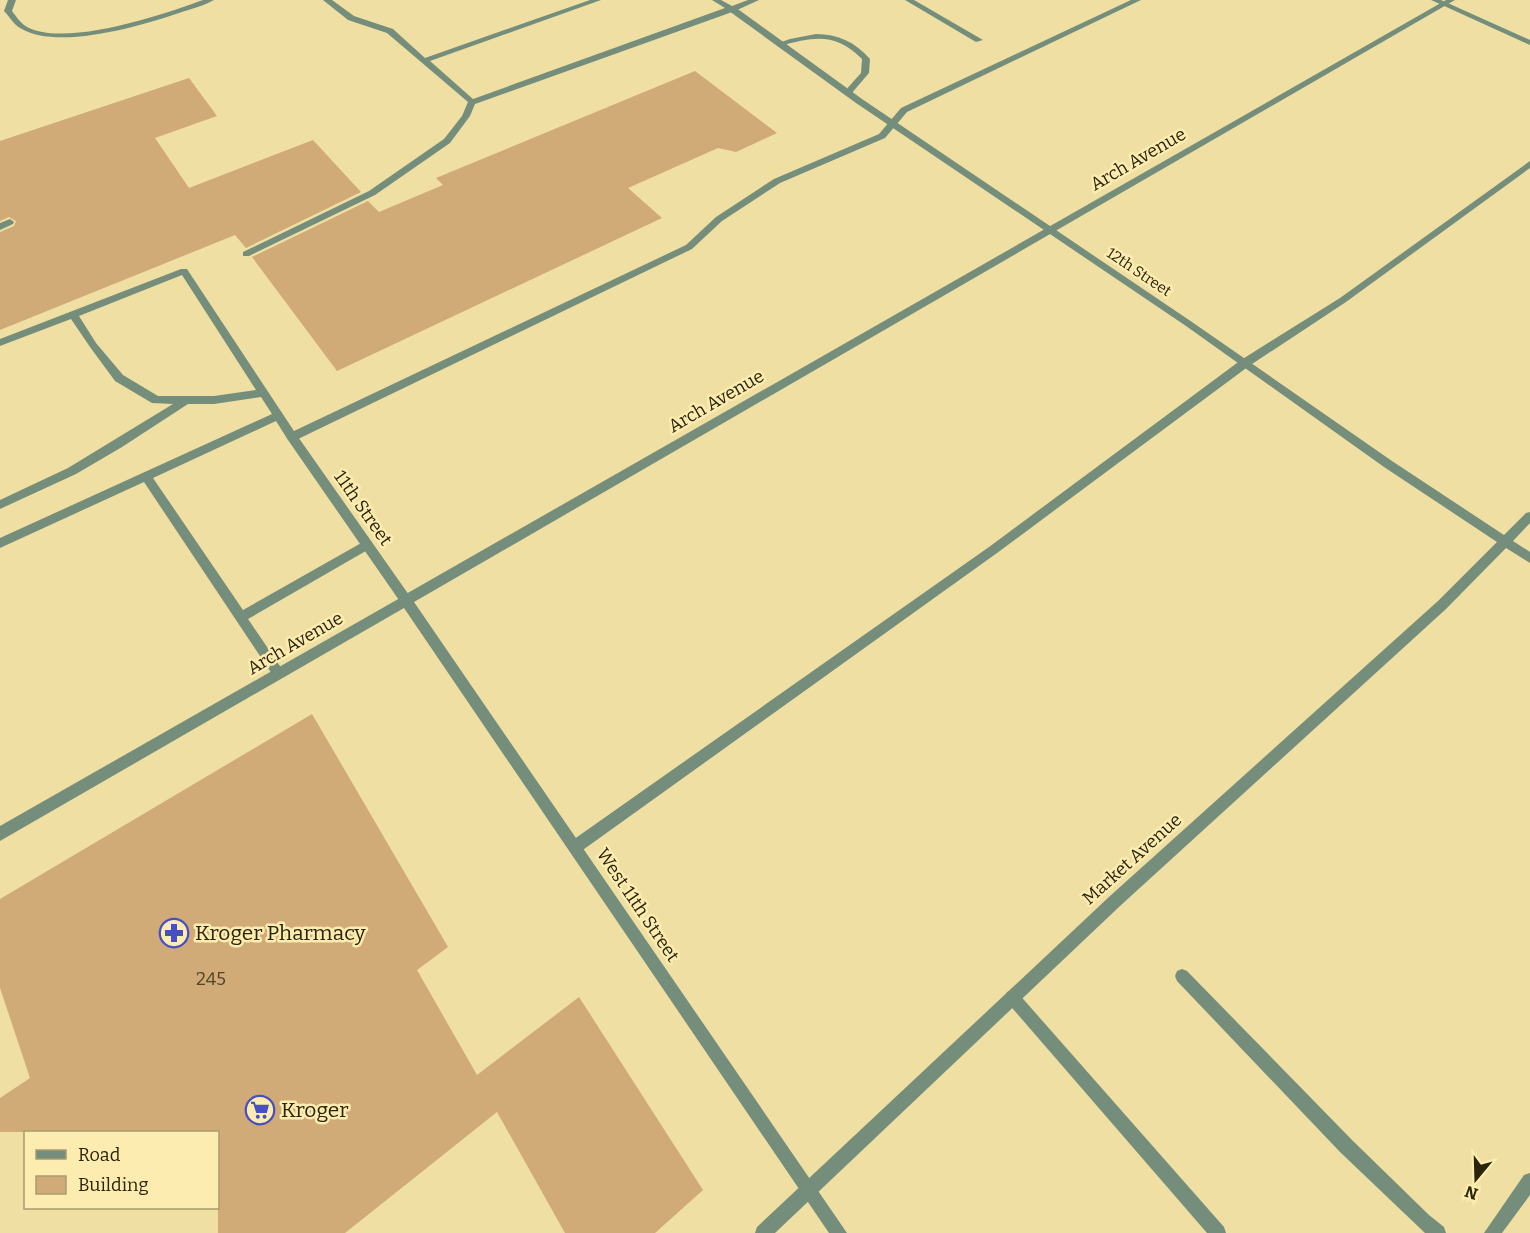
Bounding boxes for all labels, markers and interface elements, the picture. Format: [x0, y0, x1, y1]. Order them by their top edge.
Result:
street label: Arch Avenue [1086, 123, 1190, 195]
street label: 12th Street [1103, 244, 1175, 301]
street label: Arch Avenue [664, 365, 768, 437]
street label: 11th Street [329, 466, 397, 550]
street label: Arch Avenue [243, 607, 347, 679]
street label: Market Avenue [1078, 809, 1186, 909]
street label: West 11th Street [592, 844, 684, 966]
pharmacy icon: Kroger Pharmacy [158, 917, 190, 949]
place label: Kroger Pharmacy [195, 920, 367, 946]
house number: 245 [196, 968, 226, 990]
supermarket icon: Kroger [244, 1094, 276, 1126]
place label: Kroger [281, 1097, 349, 1123]
legend [24, 1131, 219, 1209]
text: Road [78, 1144, 121, 1166]
north arrow [1446, 1149, 1506, 1209]
text: Building [78, 1174, 149, 1196]
text: N [1462, 1182, 1480, 1204]

